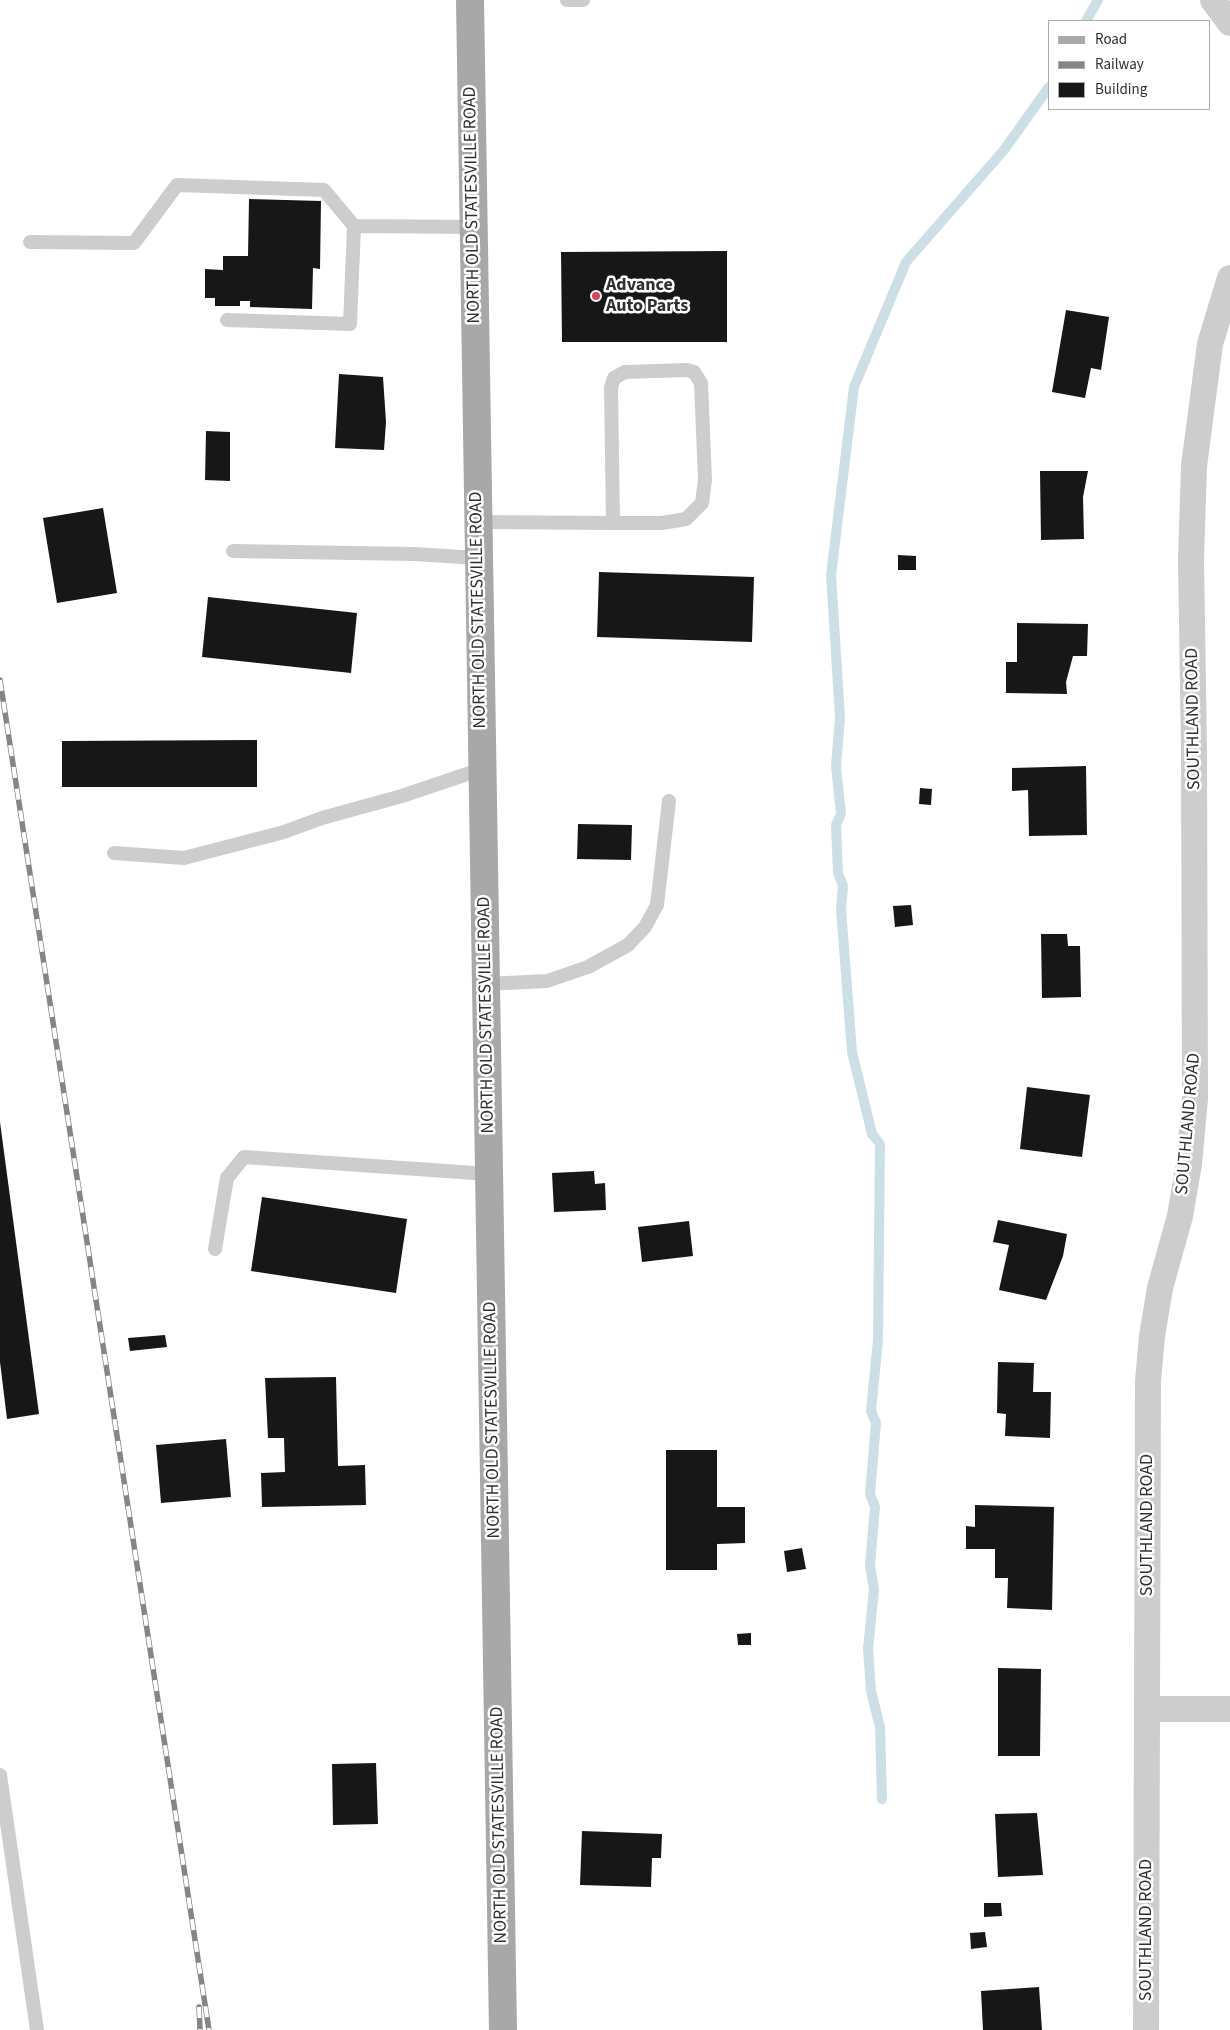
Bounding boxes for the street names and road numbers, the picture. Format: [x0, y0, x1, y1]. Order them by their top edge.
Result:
street label: NORTH OLD STATESVILLE ROAD [460, 86, 486, 324]
street label: NORTH OLD STATESVILLE ROAD [466, 491, 492, 729]
street label: SOUTHLAND ROAD [1182, 648, 1206, 790]
street label: NORTH OLD STATESVILLE ROAD [474, 896, 500, 1134]
street label: SOUTHLAND ROAD [1172, 1052, 1206, 1196]
street label: NORTH OLD STATESVILLE ROAD [480, 1301, 506, 1539]
street label: SOUTHLAND ROAD [1137, 1454, 1159, 1596]
street label: NORTH OLD STATESVILLE ROAD [487, 1706, 513, 1944]
street label: SOUTHLAND ROAD [1136, 1859, 1158, 2001]

